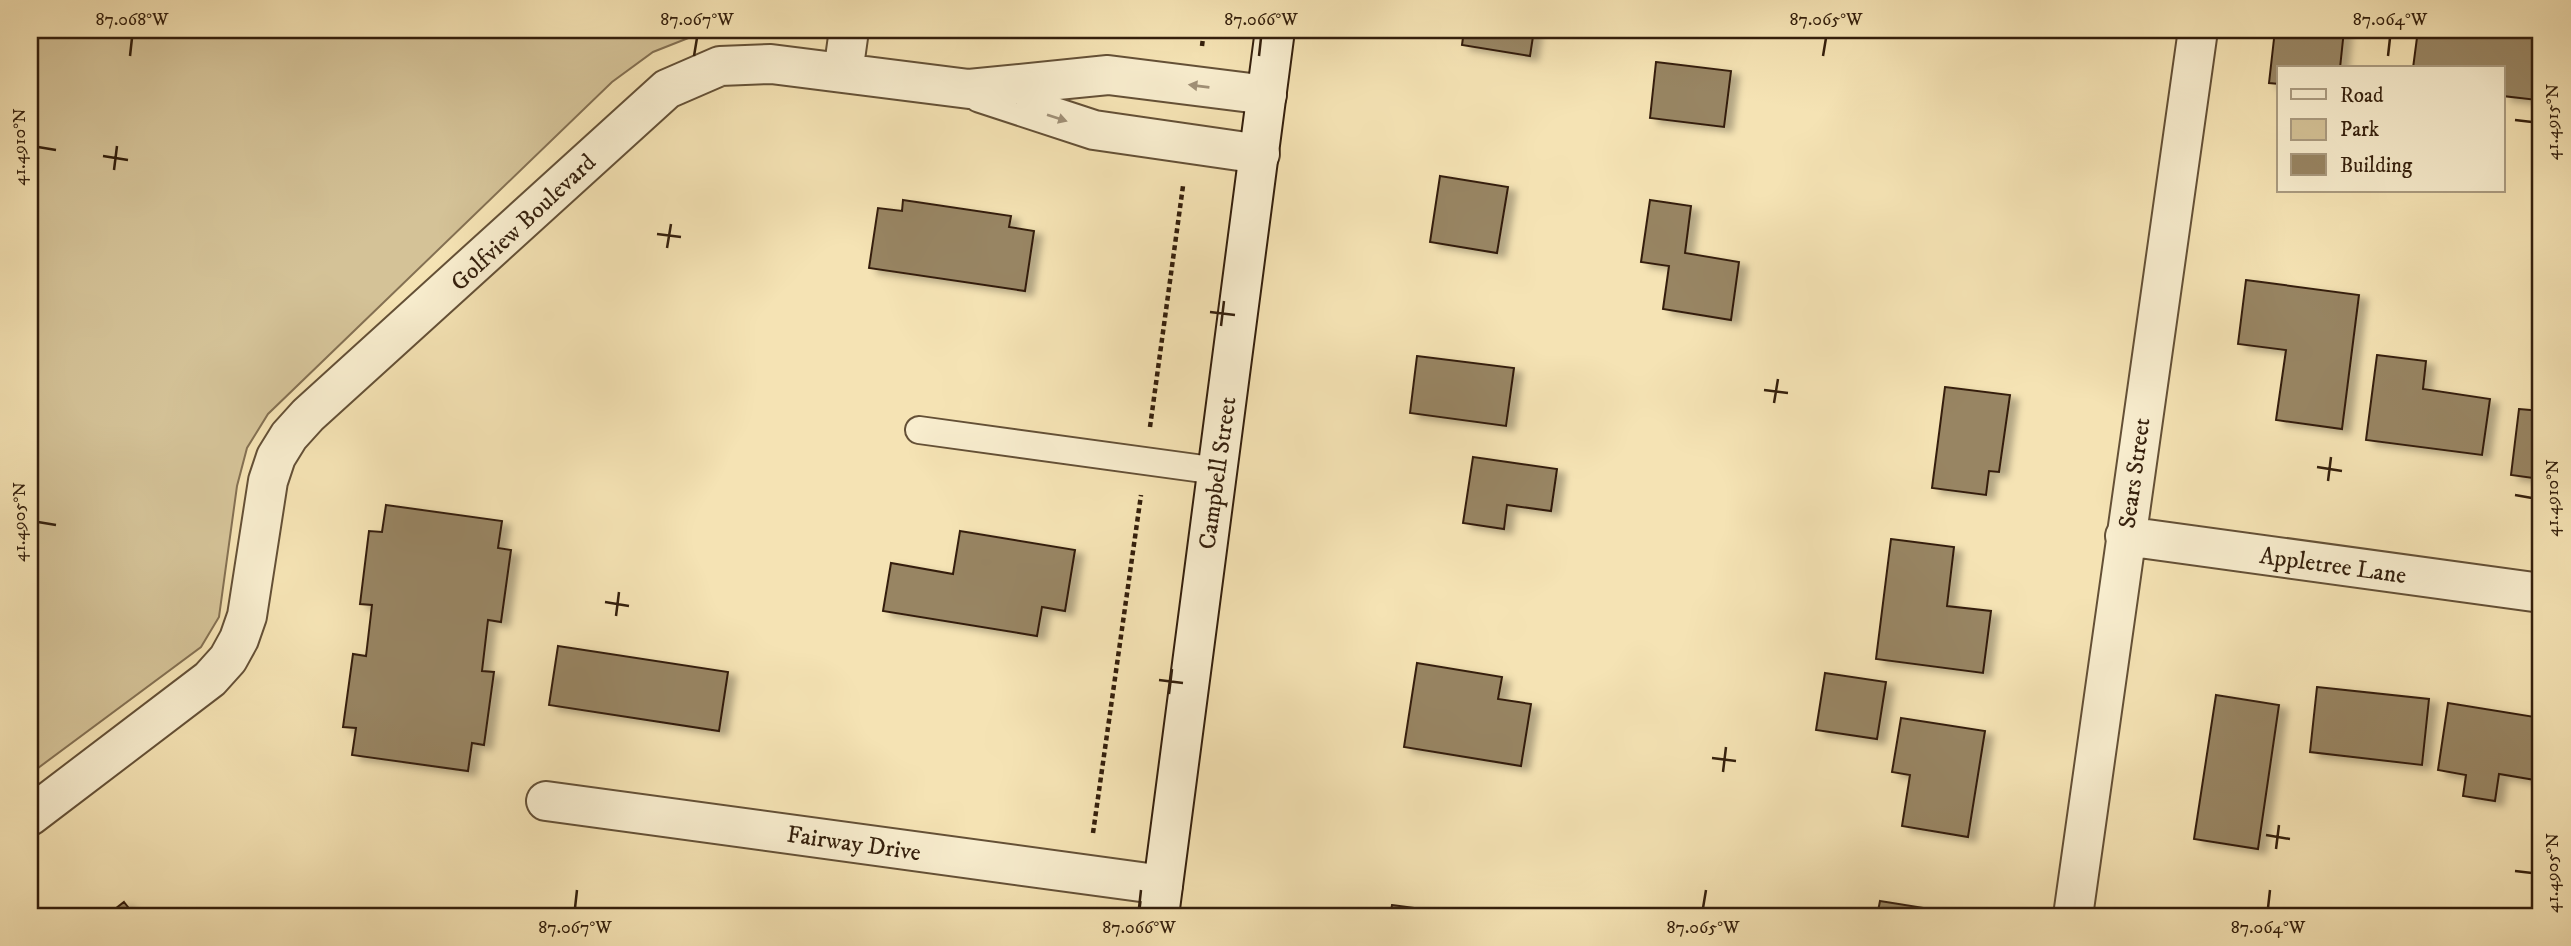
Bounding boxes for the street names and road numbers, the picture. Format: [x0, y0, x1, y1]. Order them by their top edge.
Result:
street label: Golfview Boulevard [445, 148, 603, 298]
street label: Campbell Street [1192, 395, 1244, 551]
street label: Sears Street [2112, 415, 2158, 530]
street label: Appletree Lane [2258, 541, 2408, 591]
street label: Fairway Drive [785, 820, 923, 868]

